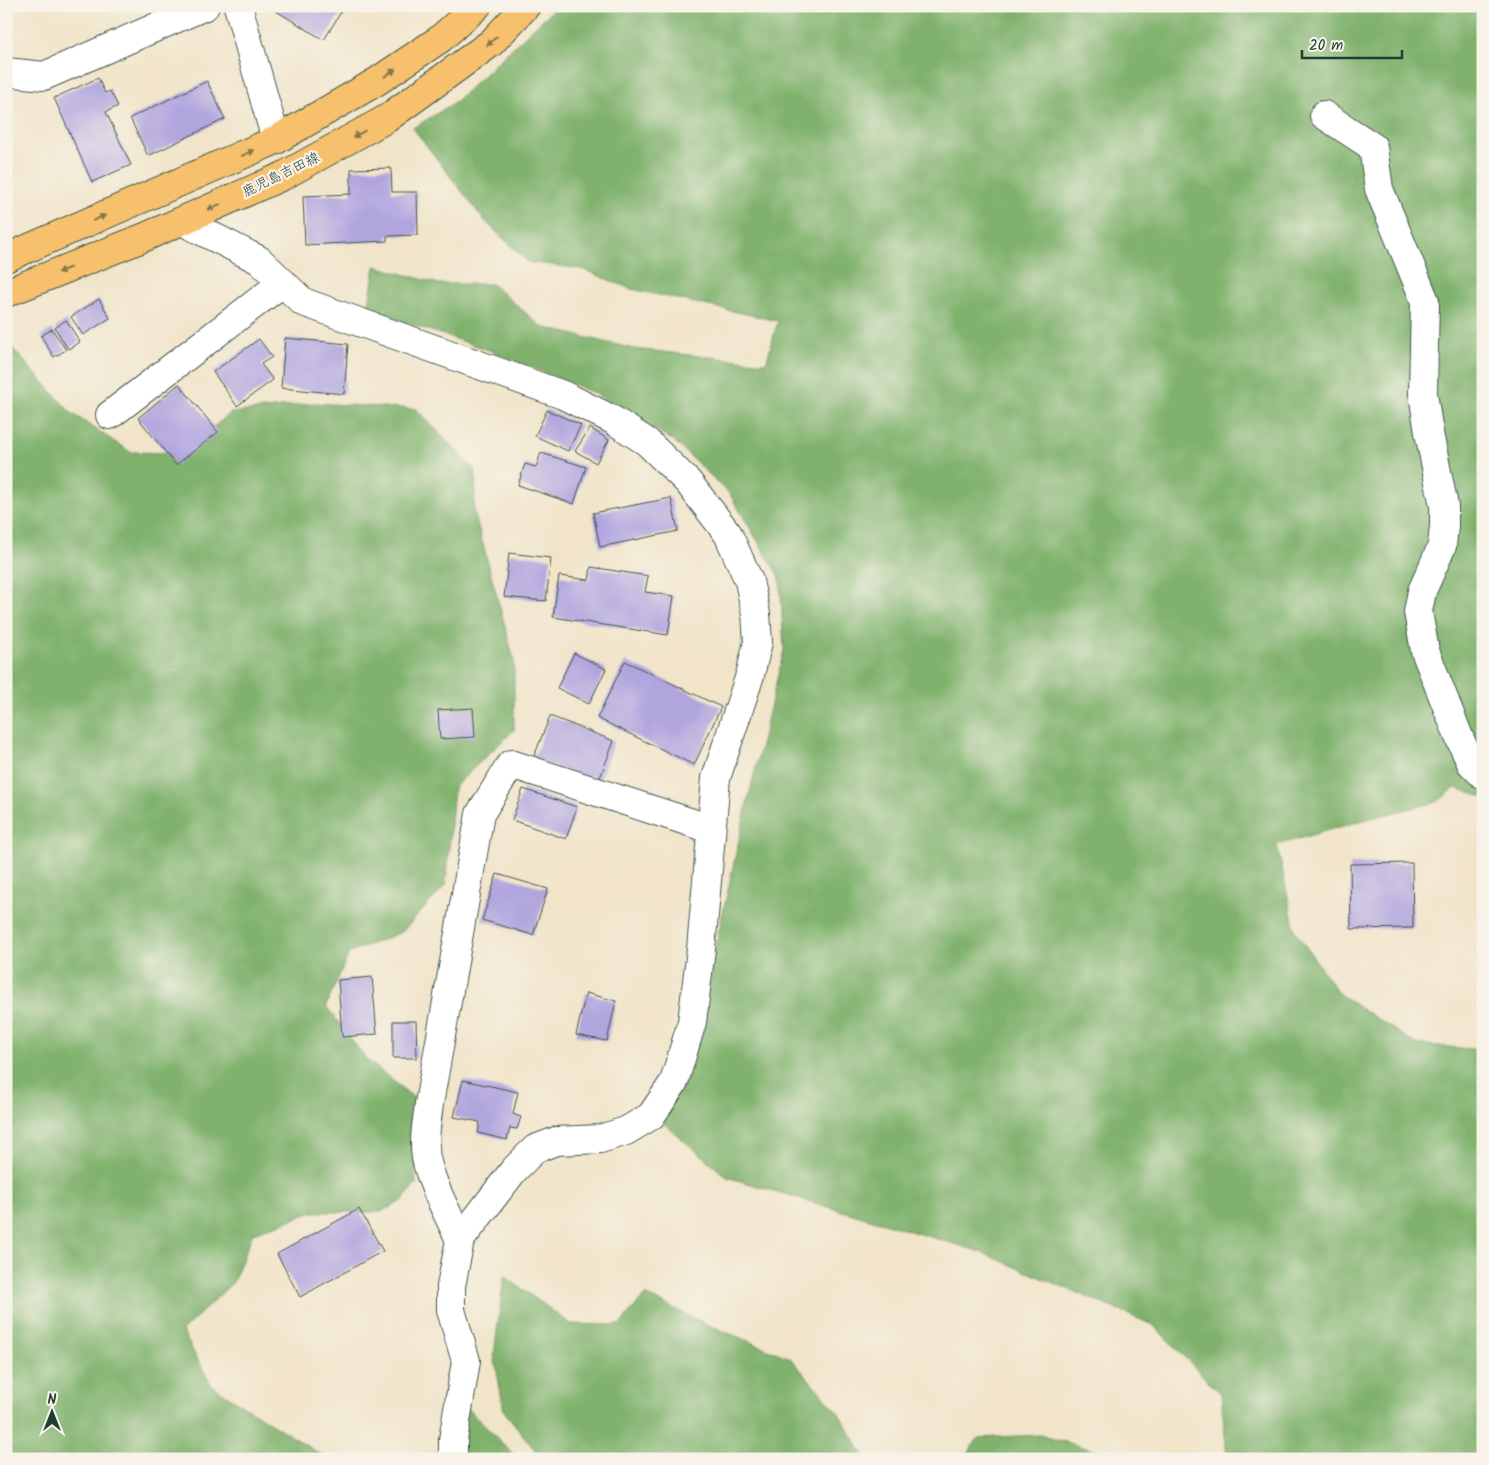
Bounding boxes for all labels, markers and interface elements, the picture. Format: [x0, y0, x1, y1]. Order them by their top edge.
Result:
scale bar [1302, 28, 1402, 60]
text: 20 m [1309, 34, 1343, 58]
one-way arrow [486, 35, 498, 47]
one-way arrow [383, 68, 396, 78]
one-way arrow [351, 130, 366, 138]
street label: 鹿児島吉田線 [238, 147, 324, 203]
one-way arrow [241, 148, 255, 156]
one-way arrow [207, 203, 221, 211]
one-way arrow [92, 213, 106, 221]
one-way arrow [56, 266, 71, 274]
north arrow [28, 1388, 78, 1438]
text: N [48, 1389, 57, 1411]

